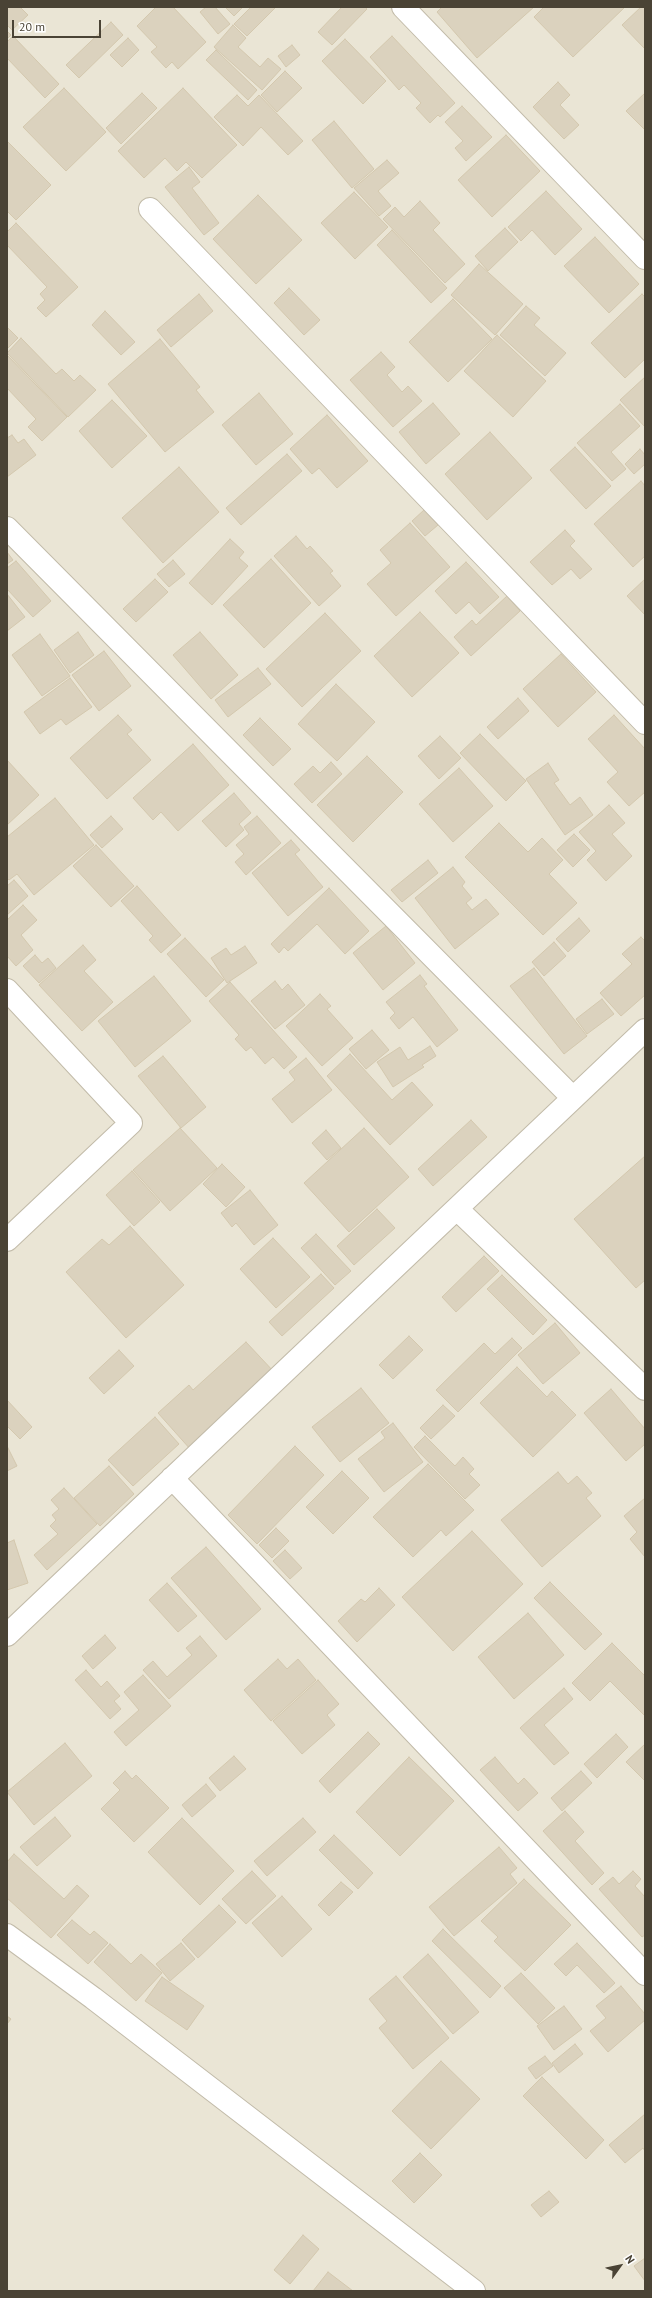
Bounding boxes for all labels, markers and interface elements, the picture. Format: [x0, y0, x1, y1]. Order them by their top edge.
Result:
scale bar [14, 12, 103, 38]
text: 20 m [19, 19, 45, 34]
north arrow [600, 2246, 640, 2286]
text: N [622, 2253, 638, 2266]

